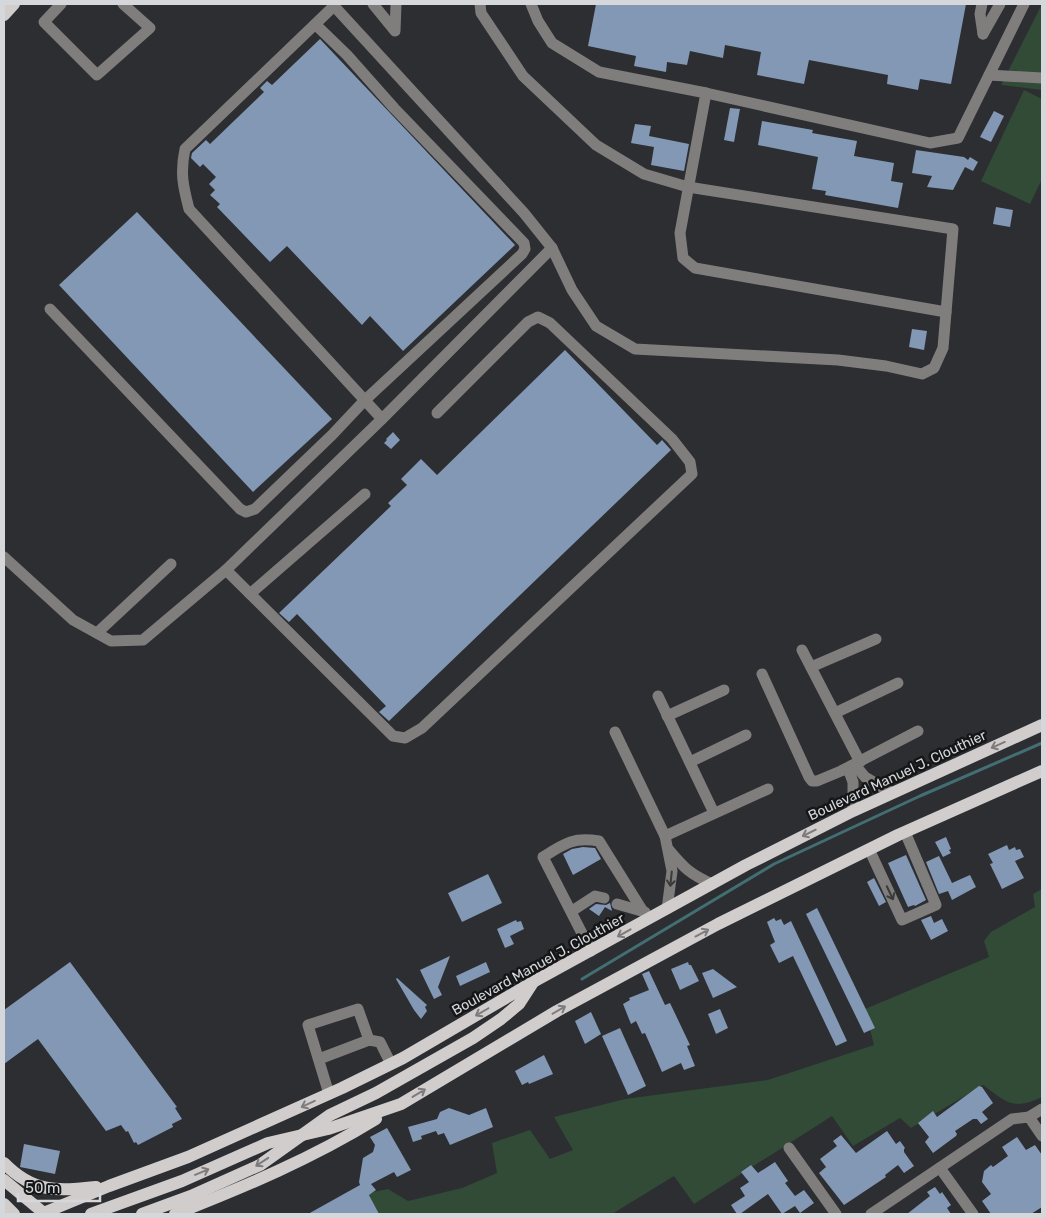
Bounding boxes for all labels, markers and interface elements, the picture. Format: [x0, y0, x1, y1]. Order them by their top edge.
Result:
street label: Boulevard Manuel J. Clouthier [805, 726, 990, 824]
one-way arrow [991, 740, 1006, 750]
one-way arrow [802, 829, 817, 838]
one-way arrow [666, 871, 676, 887]
one-way arrow [885, 885, 895, 900]
street label: Boulevard Manuel J. Clouthier [449, 909, 628, 1019]
one-way arrow [694, 927, 708, 937]
one-way arrow [617, 928, 632, 938]
one-way arrow [551, 1005, 566, 1015]
one-way arrow [475, 1007, 490, 1017]
one-way arrow [412, 1088, 427, 1098]
one-way arrow [301, 1100, 316, 1110]
one-way arrow [256, 1158, 270, 1168]
one-way arrow [194, 1167, 209, 1177]
scale bar [18, 1170, 100, 1202]
text: 50 m [25, 1179, 60, 1197]

